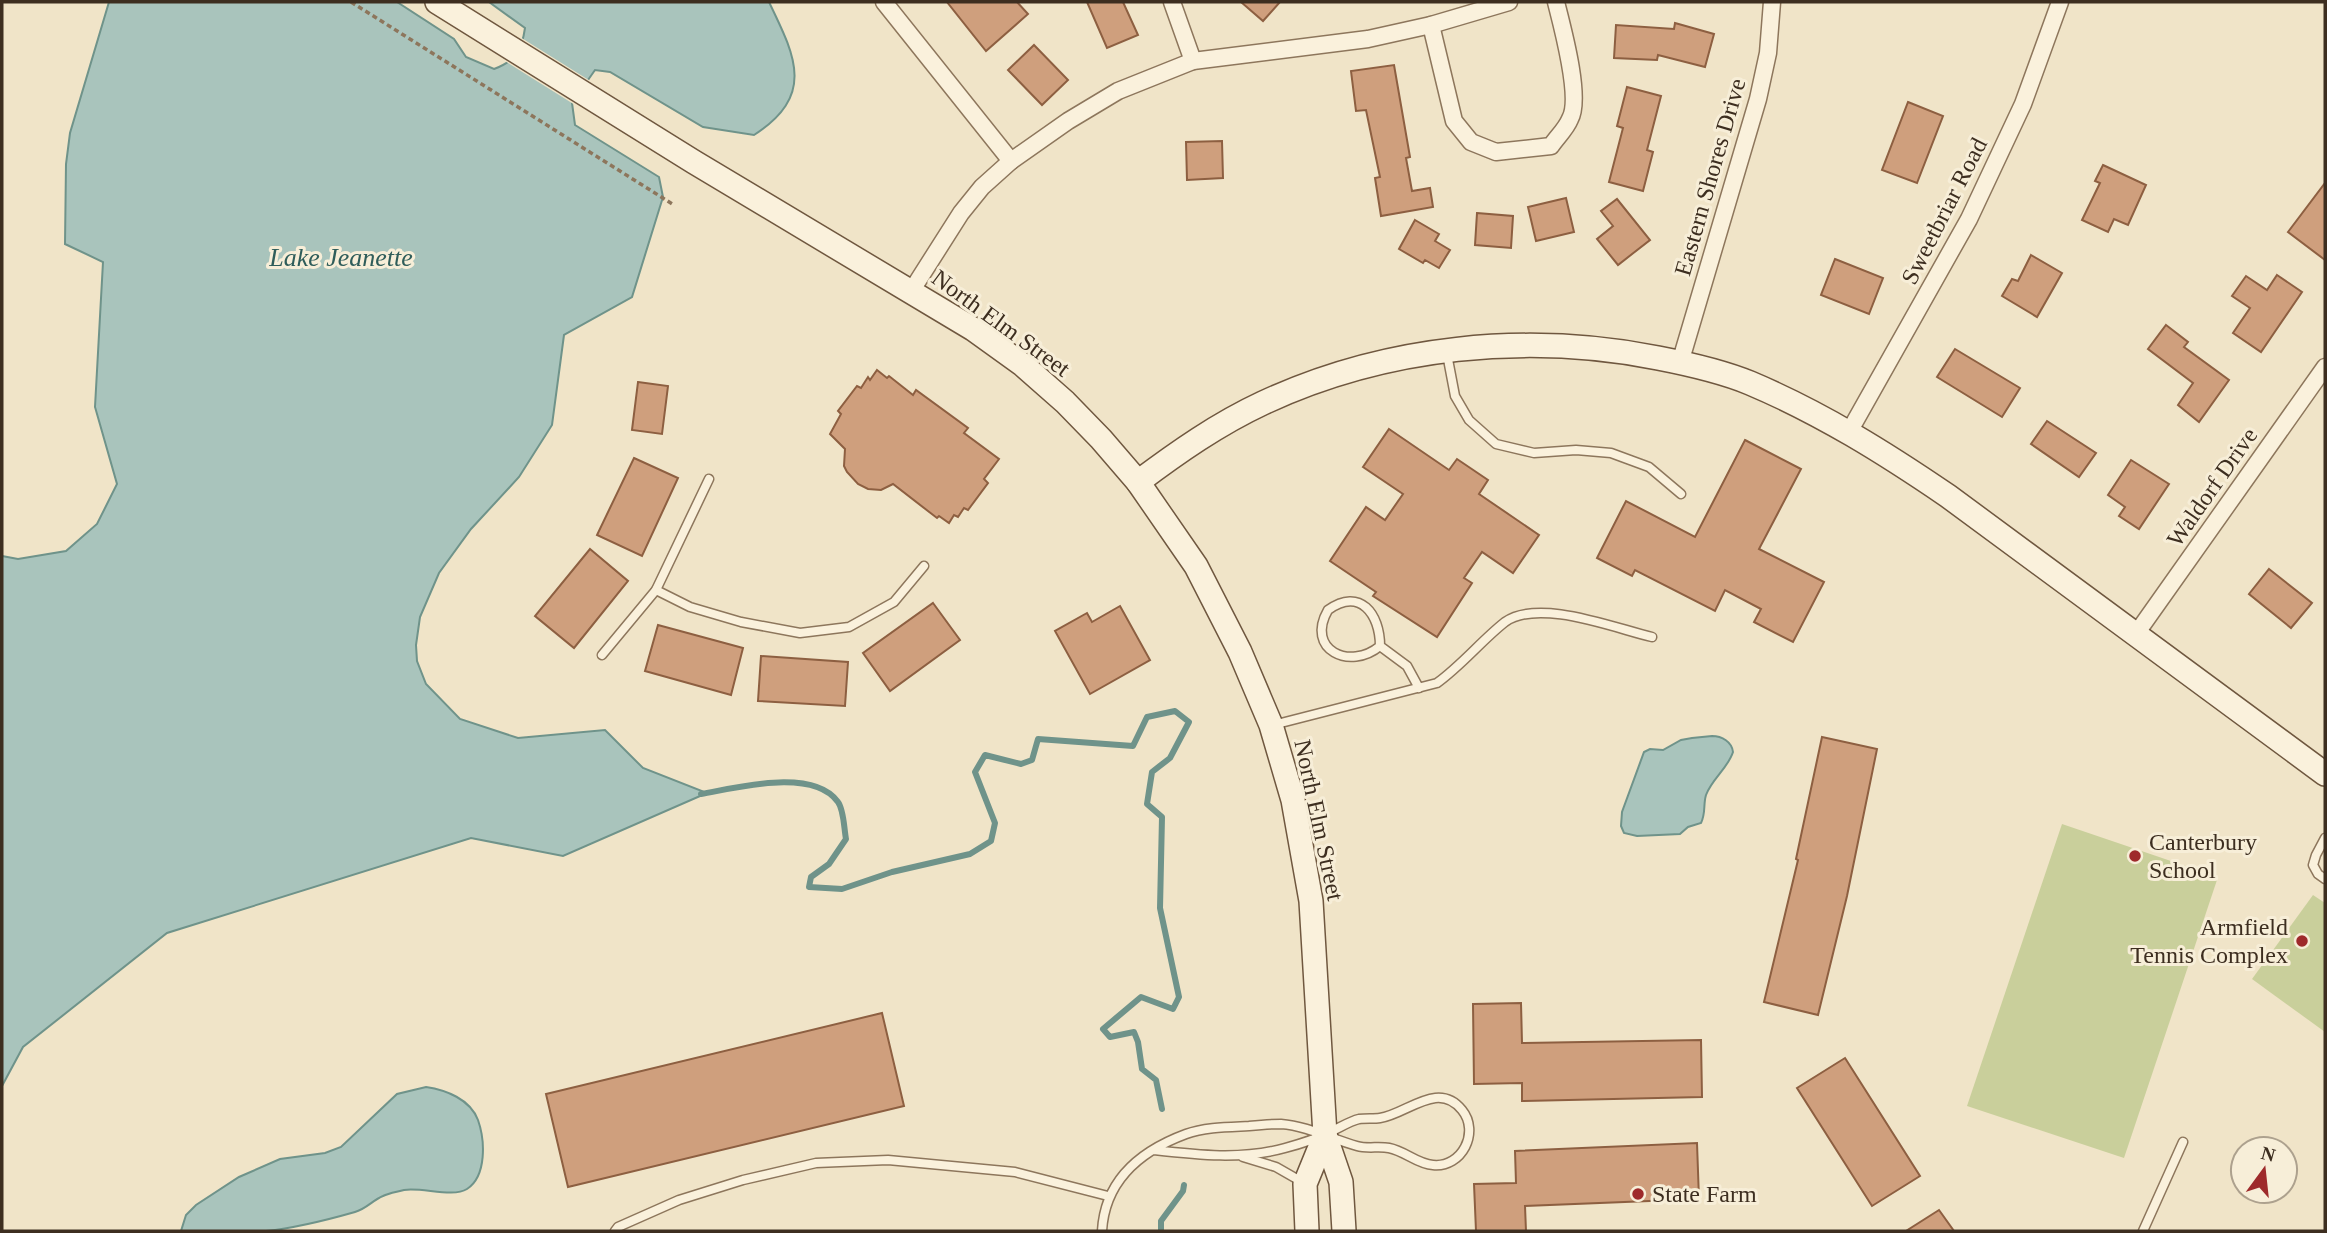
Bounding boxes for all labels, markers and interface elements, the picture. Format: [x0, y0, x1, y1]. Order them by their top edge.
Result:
street label: Eastern Shores Drive [1669, 75, 1751, 279]
street label: Sweetbriar Road [1896, 134, 1992, 288]
water label: Lake Jeanette [268, 243, 413, 272]
street label: North Elm Street [927, 264, 1075, 382]
street label: Waldorf Drive [2162, 423, 2262, 551]
street label: North Elm Street [1289, 737, 1349, 903]
place label: Canterbury School [2149, 829, 2257, 883]
marker: Canterbury School [2127, 848, 2143, 864]
place label: Armfield Tennis Complex [2130, 914, 2288, 968]
marker: Armfield Tennis Complex [2294, 933, 2310, 949]
north arrow [2229, 1135, 2299, 1205]
text: N [2259, 1142, 2278, 1166]
place label: State Farm [1652, 1181, 1757, 1207]
marker: State Farm [1630, 1186, 1646, 1202]

